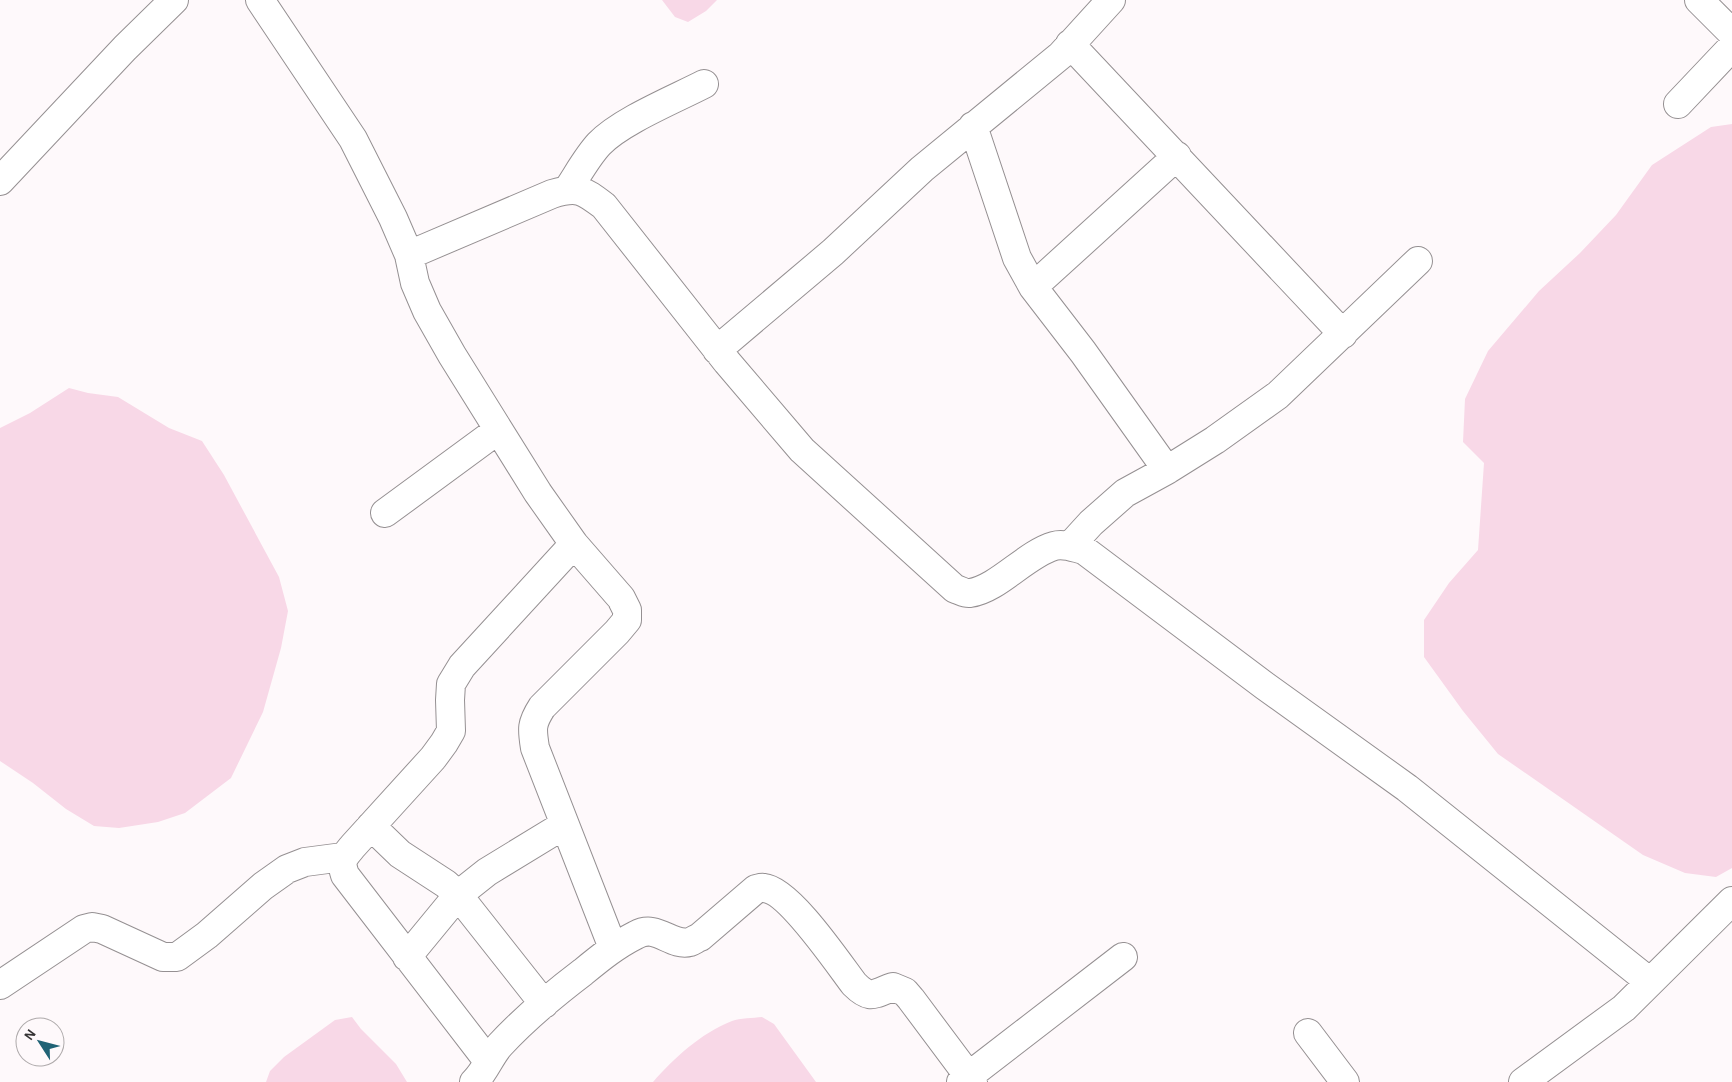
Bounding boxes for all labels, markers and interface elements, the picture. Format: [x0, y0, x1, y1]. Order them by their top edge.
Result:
north arrow [15, 1017, 65, 1067]
text: N [22, 1027, 39, 1043]

